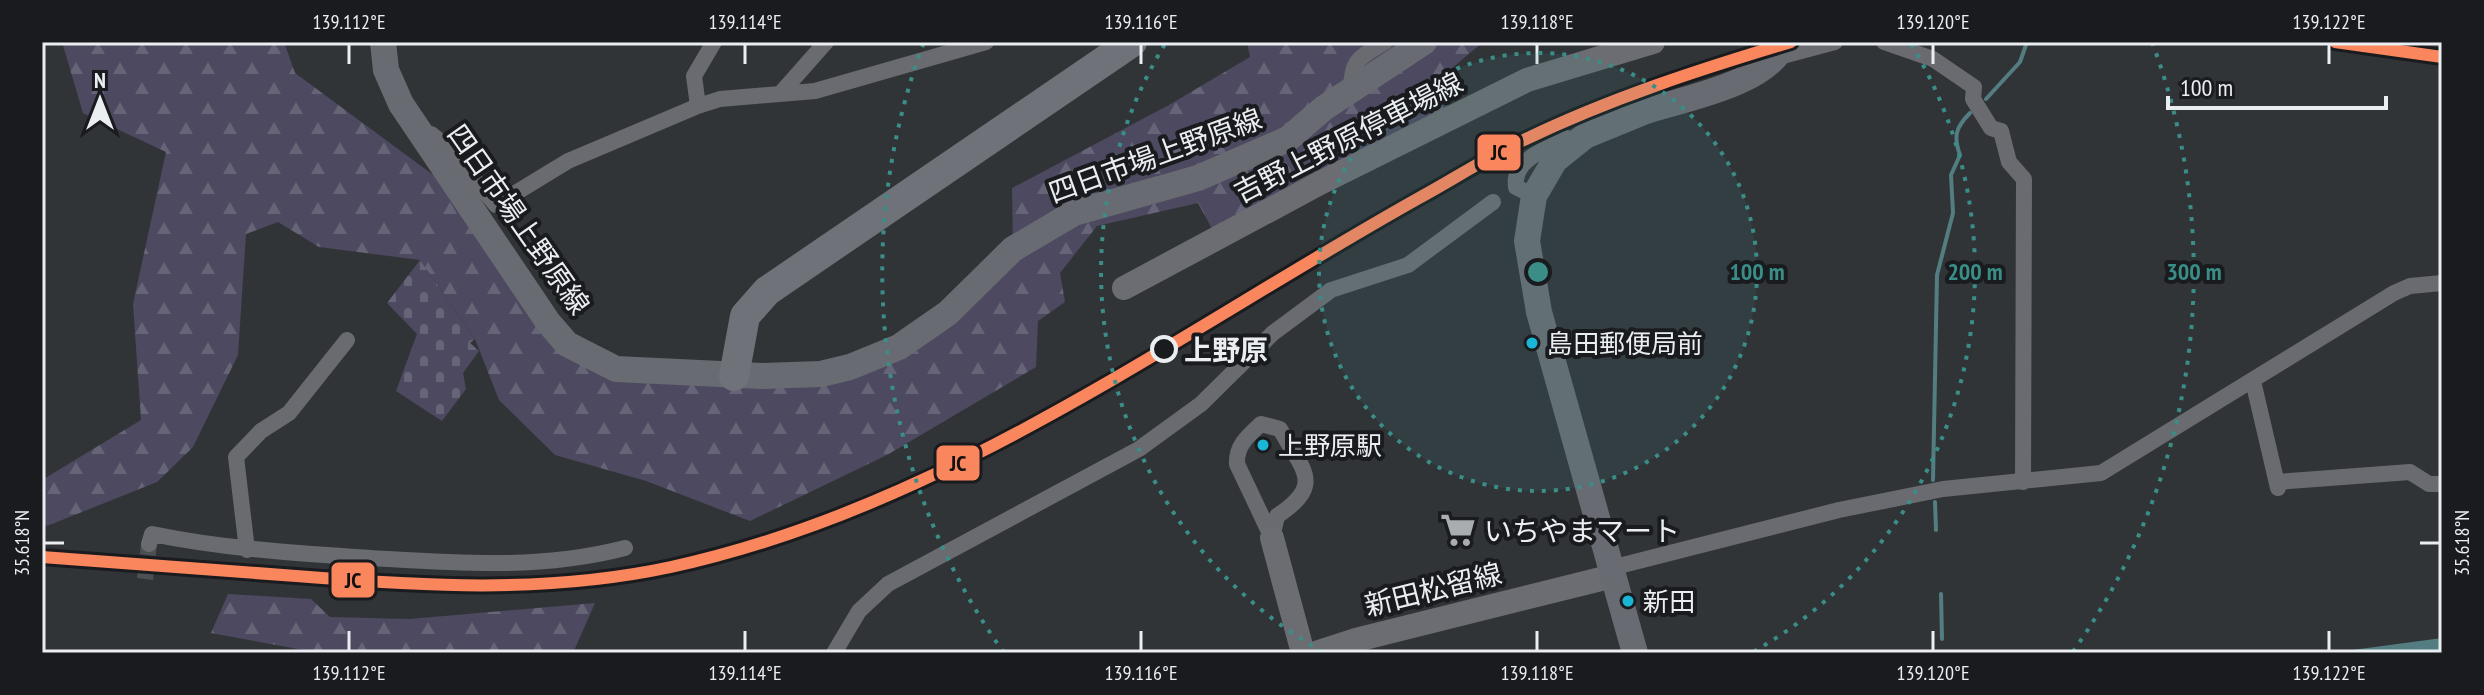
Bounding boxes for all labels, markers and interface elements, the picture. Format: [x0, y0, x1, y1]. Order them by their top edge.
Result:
text: 139.112°E [313, 9, 385, 35]
text: 139.114°E [709, 9, 781, 35]
text: 139.116°E [1105, 9, 1177, 35]
text: 139.118°E [1501, 9, 1573, 35]
text: 139.120°E [1897, 9, 1969, 35]
text: 139.122°E [2293, 9, 2365, 35]
north arrow [60, 60, 140, 140]
scale bar [2168, 60, 2386, 110]
street label: 吉野上野原停車場線 [1227, 63, 1469, 211]
text: N [94, 66, 106, 94]
text: 100 m [2180, 72, 2233, 103]
street label: 四日市場上野原線 [1043, 99, 1267, 211]
street label: 四日市場上野原線 [440, 117, 598, 321]
line badge: JC [1476, 133, 1522, 172]
text: JC [1490, 138, 1507, 166]
text: 100 m [1729, 256, 1785, 287]
text: 200 m [1947, 256, 2003, 287]
text: 300 m [2166, 256, 2222, 287]
centre of rings [1524, 258, 1552, 286]
place label: 島田郵便局前 [1547, 327, 1703, 360]
place label: 上野原 [1184, 331, 1268, 368]
marker: 島田郵便局前 [1524, 335, 1540, 351]
marker: 上野原 [1151, 336, 1177, 362]
place label: 上野原駅 [1278, 429, 1382, 462]
marker: 上野原駅 [1255, 437, 1271, 453]
line badge: JC [935, 444, 981, 482]
text: JC [949, 449, 966, 477]
text: 35.618°N [9, 510, 35, 576]
text: 35.618°N [2449, 510, 2475, 576]
supermarket icon: いちやまマート [1439, 511, 1477, 549]
place label: いちやまマート [1484, 512, 1680, 549]
street label: 新田松留線 [1361, 554, 1505, 624]
line badge: JC [330, 561, 376, 599]
text: JC [344, 566, 361, 594]
place label: 新田 [1643, 585, 1695, 618]
marker: 新田 [1620, 593, 1636, 609]
text: 139.112°E [313, 660, 385, 686]
text: 139.114°E [709, 660, 781, 686]
text: 139.116°E [1105, 660, 1177, 686]
text: 139.118°E [1501, 660, 1573, 686]
text: 139.120°E [1897, 660, 1969, 686]
text: 139.122°E [2293, 660, 2365, 686]

